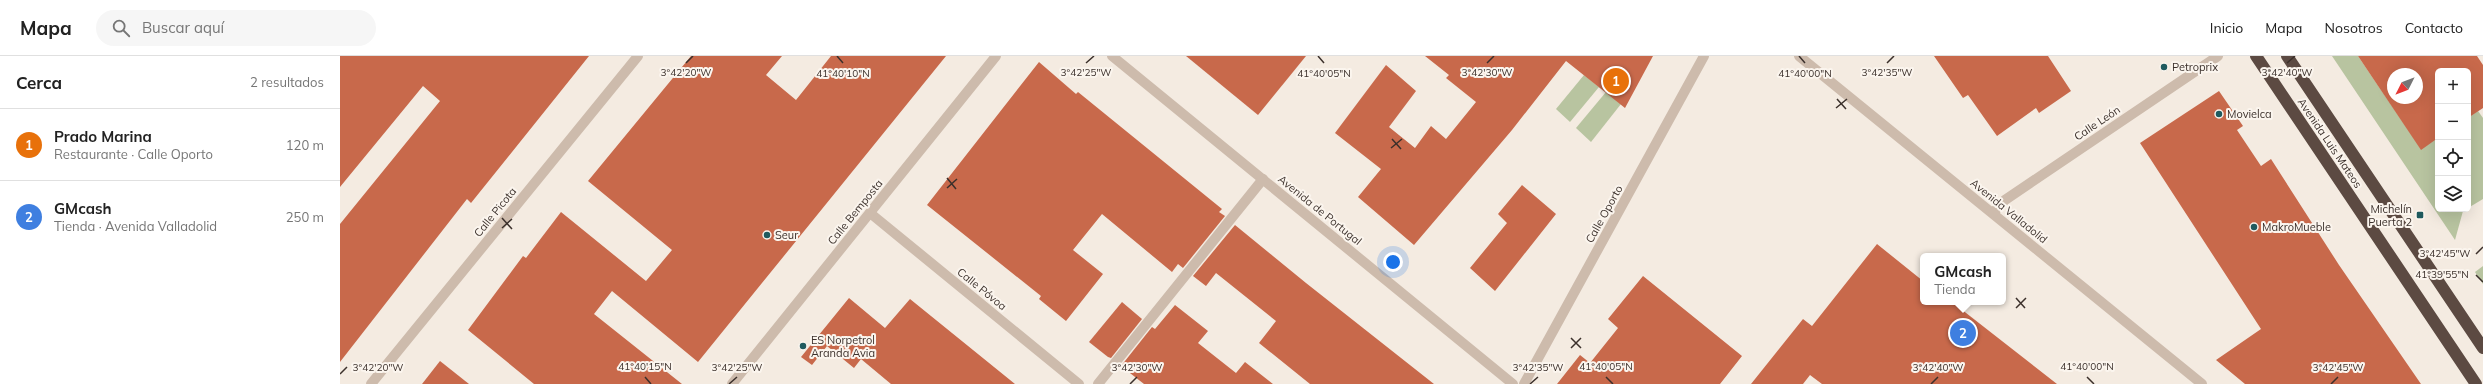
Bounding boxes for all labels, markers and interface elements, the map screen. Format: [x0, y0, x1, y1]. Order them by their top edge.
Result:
search box [96, 10, 376, 46]
text: Mapa [20, 16, 72, 40]
icon: search [110, 17, 132, 39]
text: Buscar aquí [142, 18, 224, 37]
text: Inicio [2210, 19, 2243, 37]
text: Mapa [2265, 19, 2303, 37]
text: Nosotros [2325, 19, 2383, 37]
text: Contacto [2405, 19, 2463, 37]
place label: Petroprix [2172, 60, 2218, 74]
marker: Petroprix [2159, 62, 2169, 72]
text: 3°42'20"W [661, 66, 711, 79]
text: 3°42'25"W [1061, 66, 1111, 79]
text: 3°42'30"W [1462, 66, 1512, 79]
pin: 1 [1603, 66, 1629, 96]
text: 3°42'35"W [1862, 66, 1912, 79]
text: 3°42'40"W [2262, 66, 2312, 79]
text: 41°40'10"N [816, 67, 870, 80]
text: 41°40'05"N [1297, 67, 1351, 80]
text: 41°40'00"N [1778, 67, 1832, 80]
north arrow [2387, 68, 2423, 104]
map controls [2435, 68, 2471, 212]
button: + [2435, 68, 2471, 104]
text: Cerca [16, 72, 62, 93]
text: 2 resultados [250, 74, 324, 90]
street label: Avenida Luis Mateos [2295, 95, 2365, 191]
street label: Calle León [2071, 102, 2123, 144]
button: − [2435, 104, 2471, 140]
place label: Movielca [2227, 107, 2272, 121]
marker: Movielca [2214, 109, 2224, 119]
text: Prado Marina [54, 127, 152, 146]
text: 1 [25, 137, 33, 153]
text: 120 m [286, 137, 324, 153]
button: locate [2435, 140, 2471, 176]
text: Restaurante · Calle Oporto [54, 146, 213, 162]
street label: Avenida de Portugal [1275, 172, 1365, 248]
street label: Avenida Valladolid [1968, 176, 2050, 246]
button: layers [2435, 176, 2471, 212]
street label: Calle Bemposta [824, 177, 886, 247]
street label: Calle Oporto [1582, 183, 1626, 245]
street label: Calle Picota [471, 184, 519, 240]
text: GMcash [54, 199, 112, 218]
place label: Michelín Puerta 2 [2368, 202, 2412, 229]
text: 2 [25, 209, 33, 225]
text: 250 m [286, 209, 324, 225]
marker: Michelín Puerta 2 [2415, 210, 2425, 220]
text: Tienda · Avenida Valladolid [54, 218, 217, 234]
place label: MakroMueble [2262, 220, 2331, 234]
marker: MakroMueble [2249, 222, 2259, 232]
place label: Seur [775, 228, 798, 242]
marker: Seur [762, 230, 772, 240]
text: 3°42'45"W [2420, 247, 2470, 260]
your location [1383, 252, 1403, 272]
popup [1920, 253, 2006, 305]
text: GMcash [1934, 262, 1992, 281]
street label: Calle Póvoa [954, 265, 1010, 313]
text: 41°39'55"N [2415, 268, 2469, 281]
text: Tienda [1934, 281, 1975, 297]
pin: 2 [1950, 318, 1976, 348]
place label: ES Norpetrol Aranda Avia [811, 333, 875, 360]
marker: ES Norpetrol Aranda Avia [798, 341, 808, 351]
text: 41°40'15"N [618, 360, 672, 373]
text: 41°40'05"N [1579, 360, 1633, 373]
text: 41°40'00"N [2060, 360, 2114, 373]
text: 3°42'20"W [353, 361, 403, 374]
text: 3°42'25"W [712, 361, 762, 374]
text: 3°42'30"W [1112, 361, 1162, 374]
text: 3°42'35"W [1513, 361, 1563, 374]
text: 3°42'40"W [1913, 361, 1963, 374]
text: 3°42'45"W [2313, 361, 2363, 374]

